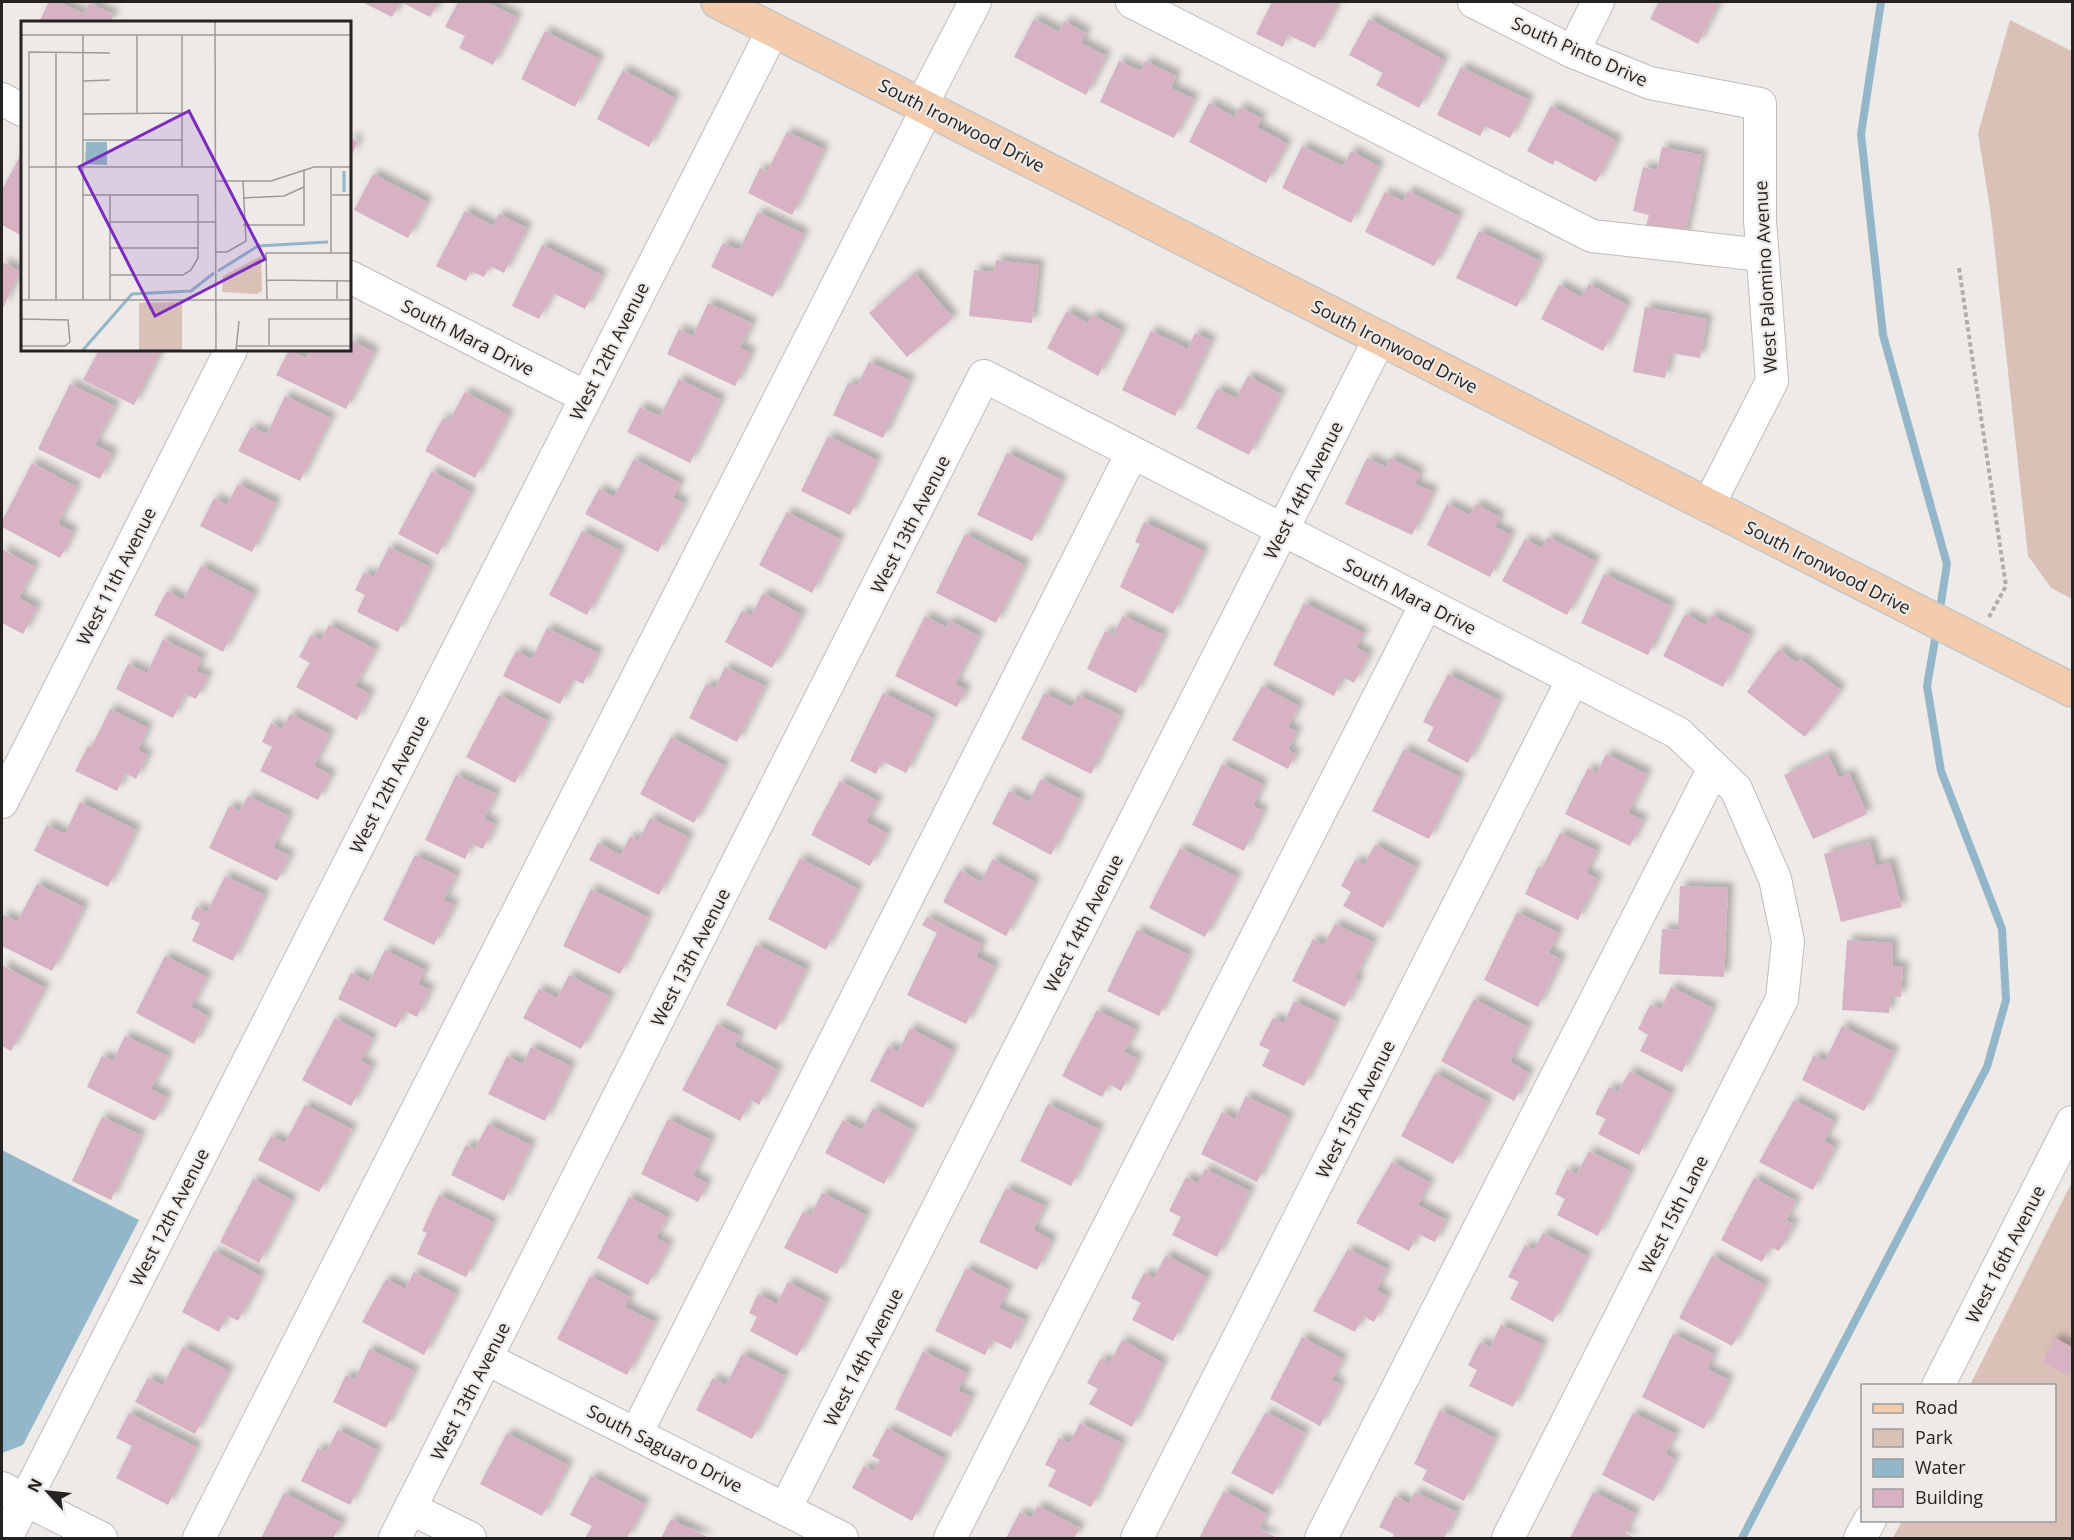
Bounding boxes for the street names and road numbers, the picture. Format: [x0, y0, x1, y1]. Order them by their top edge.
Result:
street label: South Pinto Drive [1508, 10, 1652, 92]
street label: South Ironwood Drive [875, 73, 1049, 177]
street label: West Palomino Avenue [1748, 180, 1782, 374]
street label: West 12th Avenue [564, 278, 654, 424]
street label: South Mara Drive [397, 293, 539, 381]
street label: South Ironwood Drive [1308, 294, 1482, 398]
street label: West 14th Avenue [1258, 417, 1348, 563]
street label: West 13th Avenue [865, 451, 955, 597]
street label: West 11th Avenue [71, 503, 161, 649]
street label: South Ironwood Drive [1741, 515, 1915, 619]
street label: South Mara Drive [1339, 552, 1481, 640]
street label: West 12th Avenue [344, 711, 434, 857]
street label: West 14th Avenue [1038, 850, 1128, 996]
street label: West 13th Avenue [645, 884, 735, 1030]
street label: West 15th Avenue [1310, 1036, 1400, 1182]
street label: West 12th Avenue [124, 1144, 214, 1290]
street label: West 15th Lane [1633, 1151, 1713, 1277]
street label: West 16th Avenue [1960, 1181, 2050, 1327]
street label: West 14th Avenue [818, 1284, 908, 1430]
street label: West 13th Avenue [425, 1318, 515, 1464]
street label: South Saguaro Drive [583, 1398, 747, 1498]

